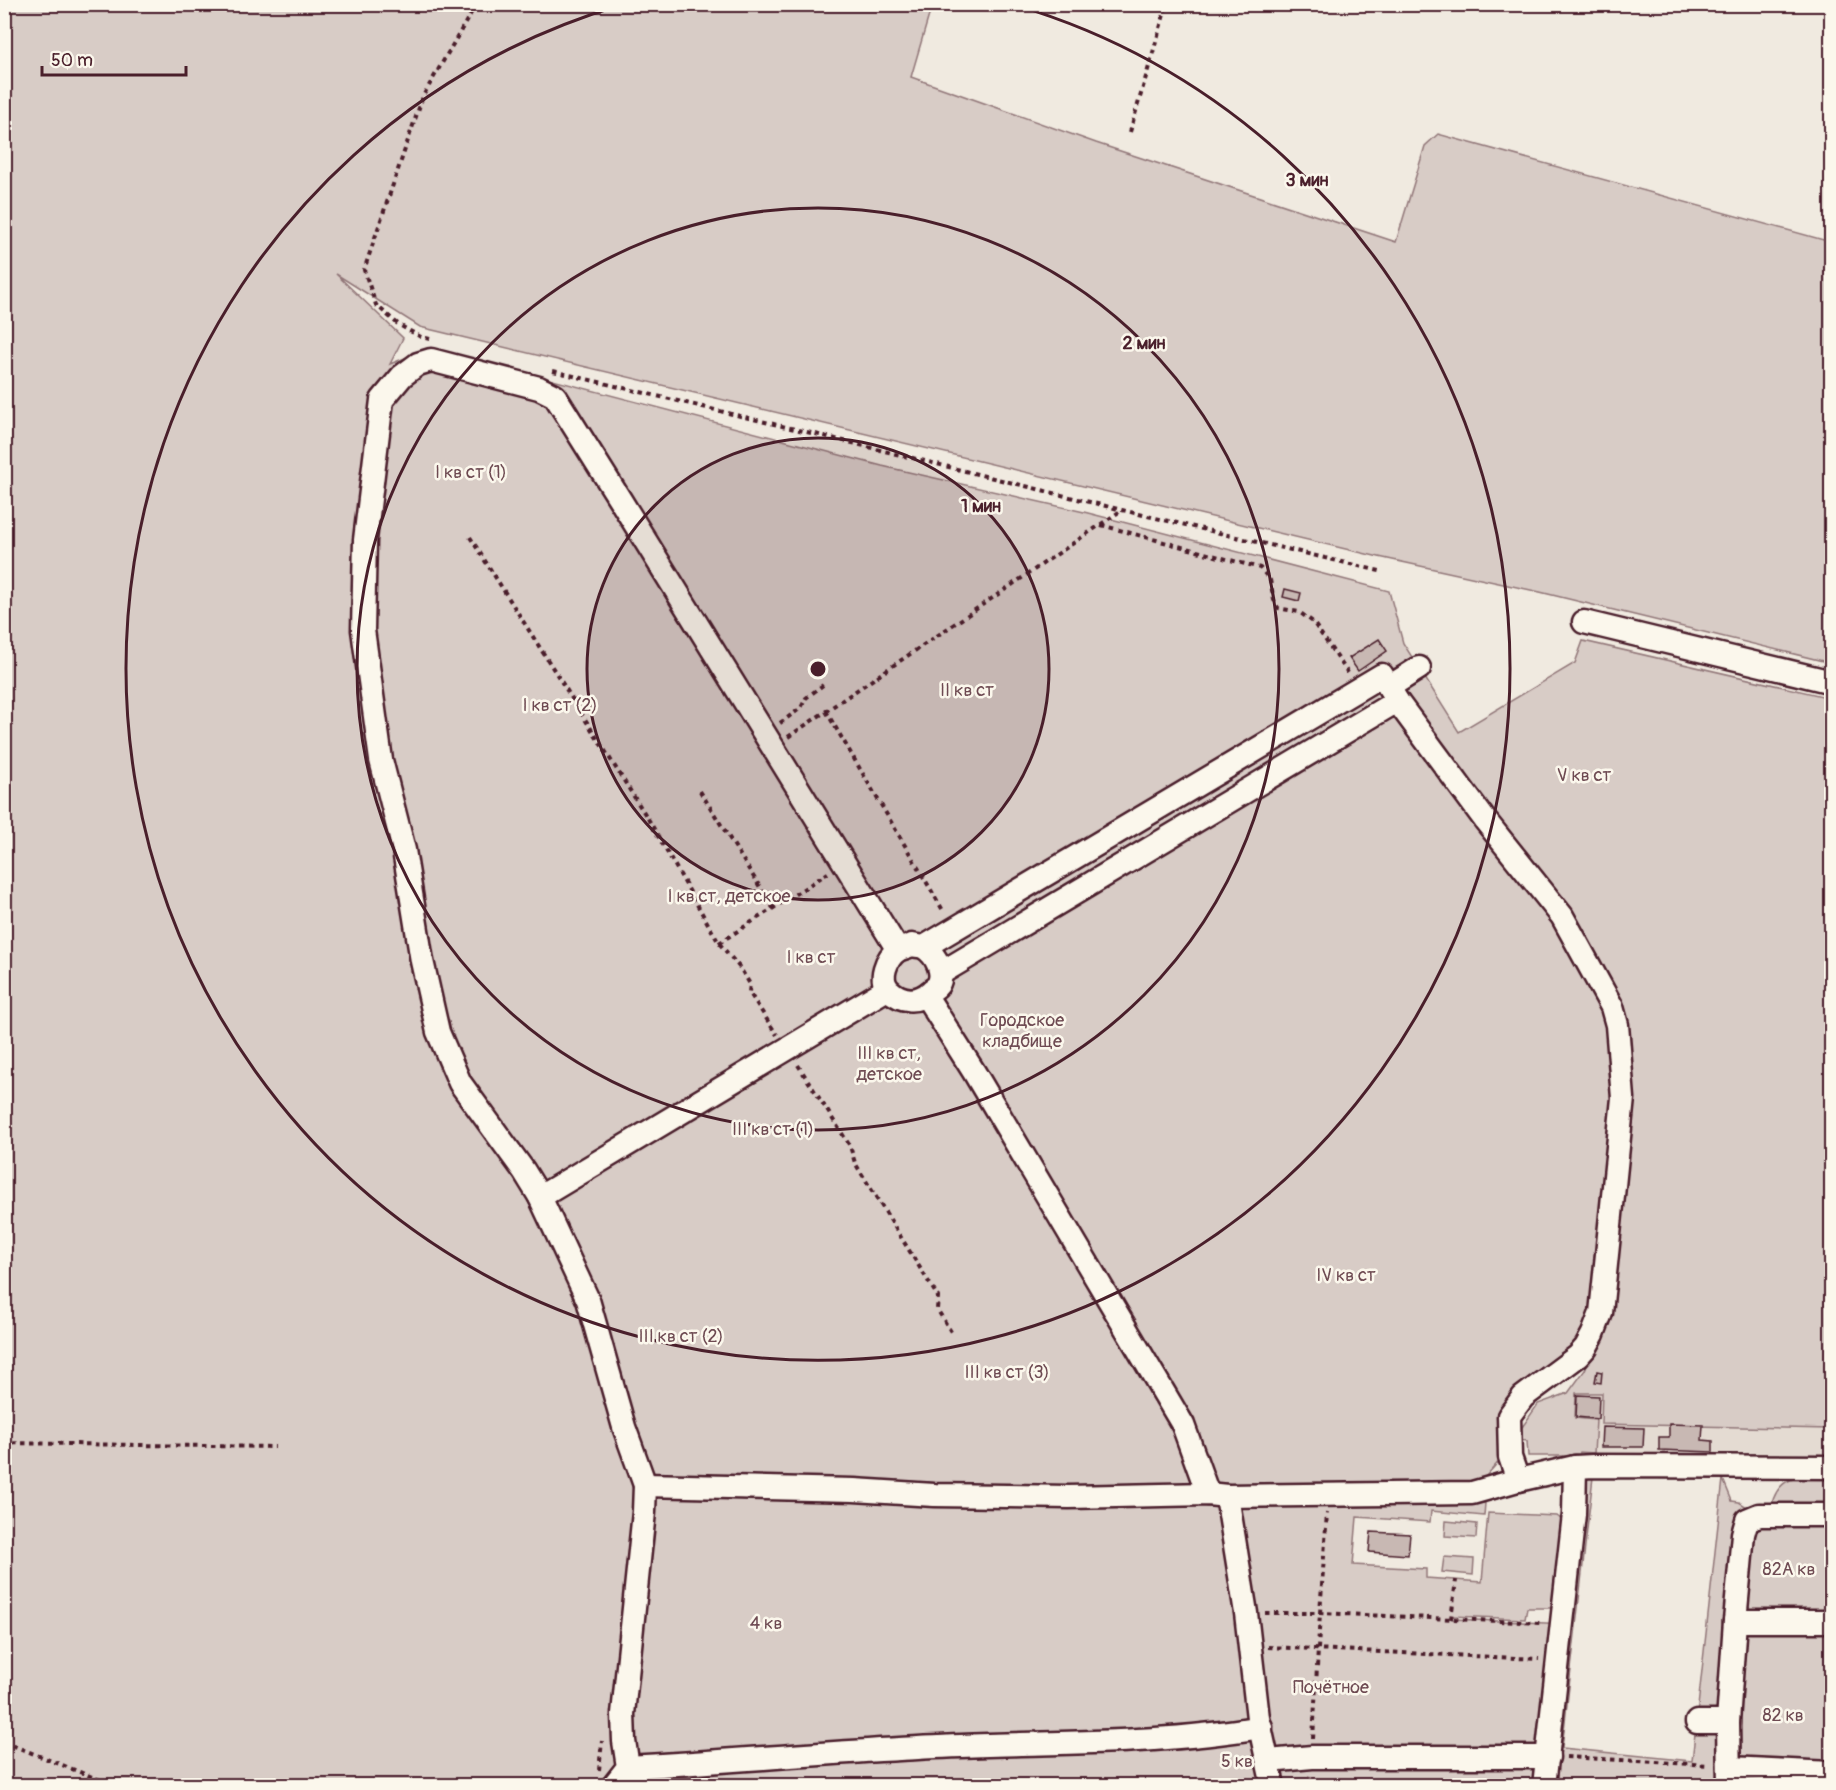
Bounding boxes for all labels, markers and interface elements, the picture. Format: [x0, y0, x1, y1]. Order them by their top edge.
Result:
scale bar [42, 39, 186, 77]
text: 50 m [51, 49, 93, 72]
text: 3 мин [1286, 169, 1328, 192]
text: 2 мин [1123, 332, 1165, 355]
park label: I кв ст (1) [435, 461, 507, 484]
text: 1 мин [961, 495, 1001, 518]
centre of rings [808, 659, 828, 679]
park label: II кв ст [940, 679, 994, 702]
park label: I кв ст (2) [523, 694, 597, 717]
park label: V кв ст [1557, 764, 1611, 787]
park label: I кв ст, детское [668, 885, 791, 908]
park label: I кв ст [787, 946, 835, 969]
park label: Городское кладбище [980, 1009, 1064, 1053]
park label: III кв ст, детское [856, 1042, 922, 1086]
park label: III кв ст (1) [732, 1118, 814, 1141]
park label: IV кв ст [1316, 1264, 1376, 1287]
park label: III кв ст (2) [638, 1325, 724, 1348]
park label: III кв ст (3) [965, 1361, 1050, 1384]
park label: 82А кв [1763, 1558, 1815, 1581]
park label: 4 кв [750, 1612, 782, 1635]
park label: Почётное [1293, 1676, 1369, 1699]
park label: 82 кв [1762, 1704, 1804, 1727]
park label: 5 кв [1221, 1750, 1253, 1773]

